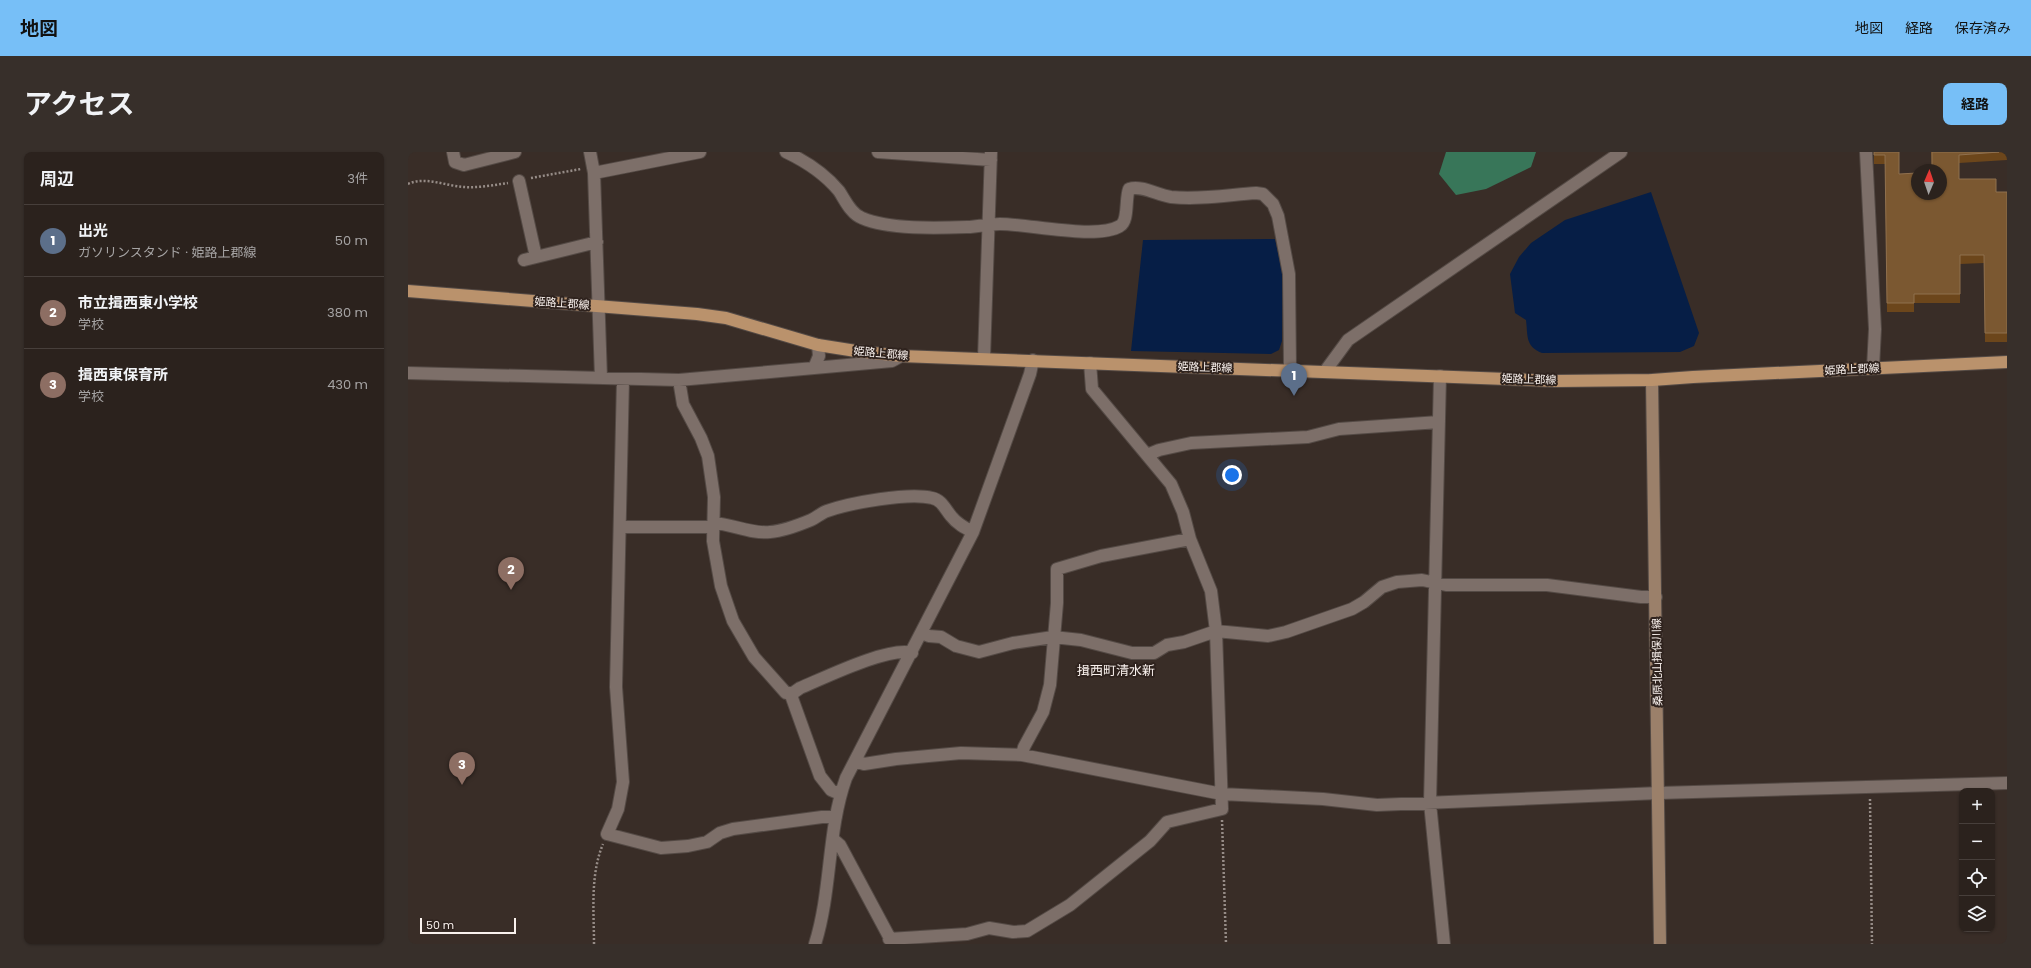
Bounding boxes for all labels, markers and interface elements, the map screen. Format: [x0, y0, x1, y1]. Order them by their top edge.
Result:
text: 地図 [20, 15, 58, 42]
text: 地図 [1855, 18, 1883, 38]
text: 経路 [1905, 18, 1933, 38]
text: 保存済み [1955, 18, 2011, 38]
button: 経路 [1943, 83, 2007, 125]
text: アクセス [24, 85, 135, 124]
north arrow [1911, 164, 1947, 200]
text: 周辺 [40, 167, 74, 191]
text: 3件 [347, 169, 368, 188]
text: 出光 [78, 220, 108, 241]
text: 1 [51, 231, 55, 250]
text: 50 m [335, 231, 368, 250]
text: ガソリンスタンド · 姫路上郡線 [78, 243, 256, 262]
text: 市立揖西東小学校 [78, 292, 198, 313]
street label: 姫路上郡線 [534, 293, 590, 313]
text: 2 [49, 303, 57, 322]
text: 380 m [327, 303, 368, 322]
text: 学校 [78, 315, 104, 334]
street label: 姫路上郡線 [853, 343, 909, 363]
street label: 姫路上郡線 [1177, 358, 1233, 376]
street label: 姫路上郡線 [1824, 360, 1880, 378]
pin: 1 [1281, 363, 1307, 396]
text: 揖西東保育所 [78, 364, 168, 385]
street label: 姫路上郡線 [1501, 370, 1557, 388]
text: 3 [49, 375, 57, 394]
text: 430 m [327, 375, 368, 394]
text: 学校 [78, 387, 104, 406]
your location [1222, 465, 1242, 485]
pin: 2 [498, 557, 524, 590]
street label: 桑原北山揖保川線 [1648, 618, 1666, 706]
district label: 揖西町清水新 [1077, 661, 1155, 680]
pin: 3 [449, 752, 475, 785]
map controls [1959, 788, 1995, 932]
button: + [1959, 788, 1995, 824]
button: − [1959, 824, 1995, 860]
button: locate [1959, 860, 1995, 896]
button: layers [1959, 896, 1995, 932]
scale bar [420, 916, 516, 935]
text: 50 m [426, 917, 454, 933]

